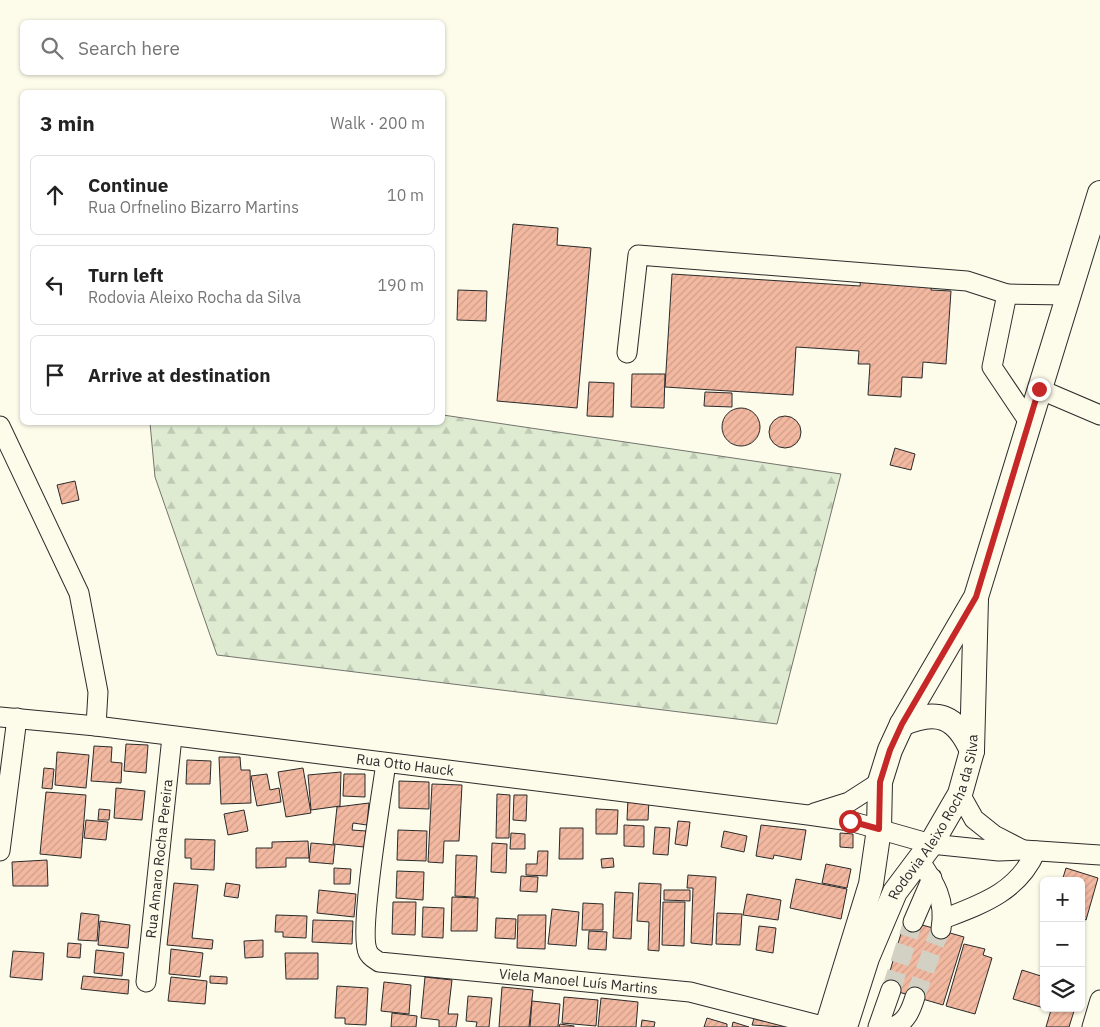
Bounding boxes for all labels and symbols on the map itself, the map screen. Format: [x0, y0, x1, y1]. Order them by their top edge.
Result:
route end [1028, 378, 1051, 401]
street label: Rodovia Aleixo Rocha da Silva [884, 734, 981, 902]
street label: Rua Otto Hauck [355, 750, 456, 780]
street label: Rua Amaro Rocha Pereira [142, 778, 177, 939]
route start [839, 810, 862, 833]
street label: Viela Manoel Luís Martins [498, 965, 659, 998]

